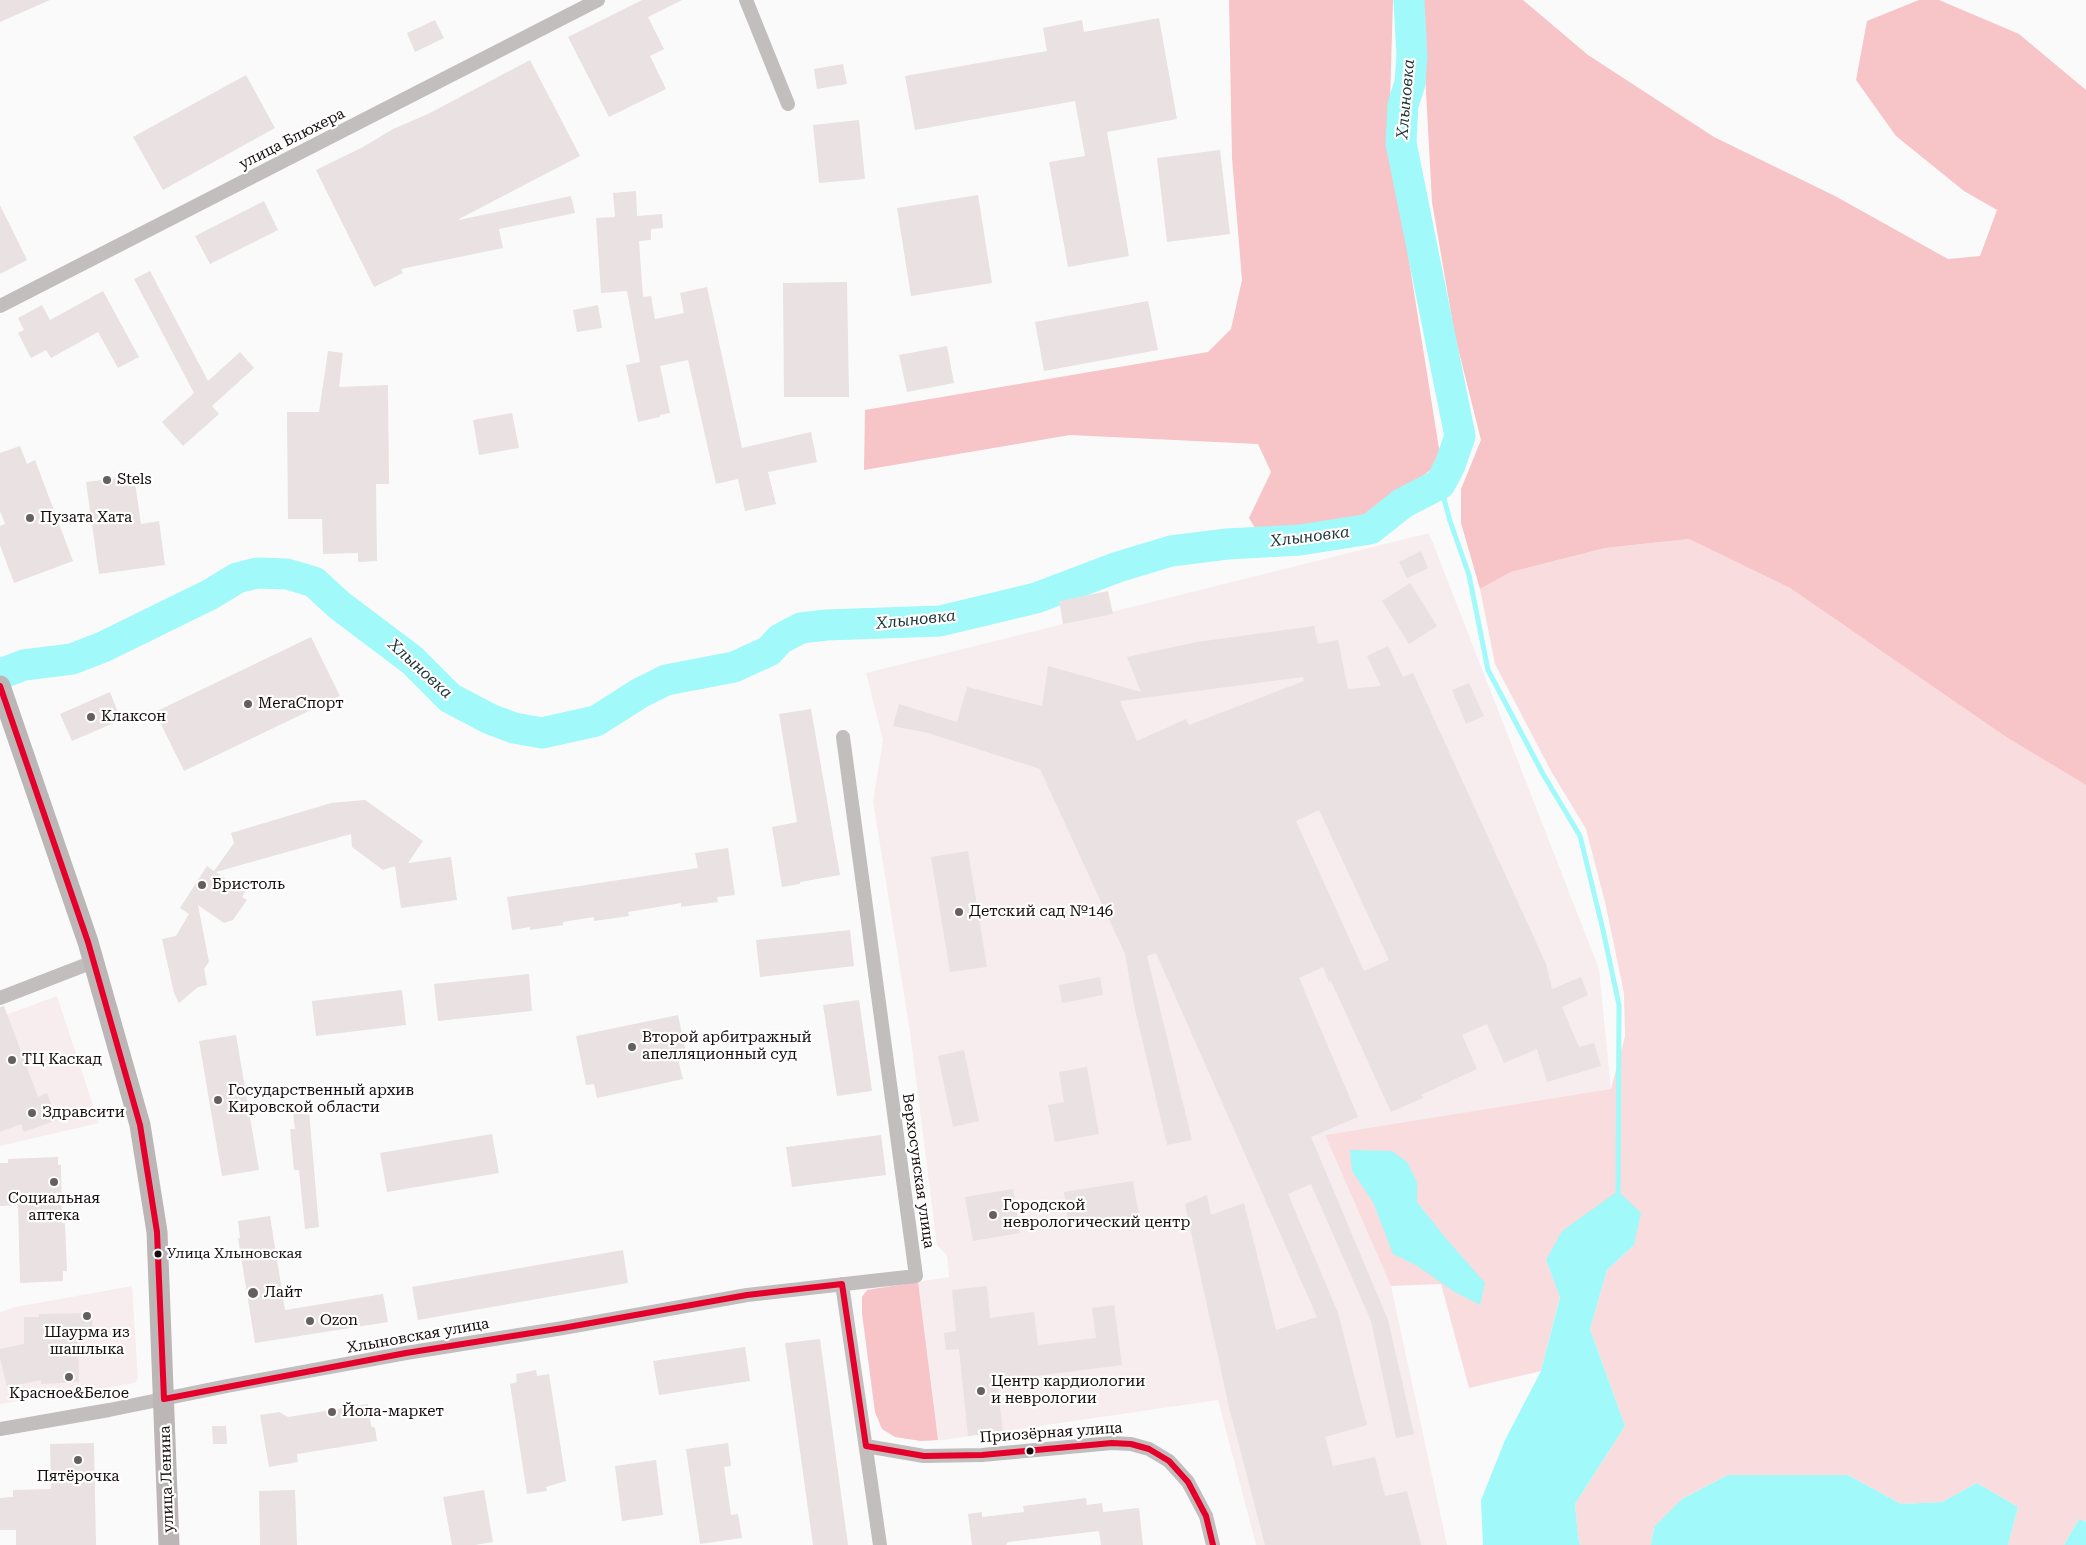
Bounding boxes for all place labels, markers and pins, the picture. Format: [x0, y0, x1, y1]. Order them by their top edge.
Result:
place label: Stels [117, 471, 152, 489]
marker: Stels [101, 474, 113, 486]
place label: Пузата Хата [40, 509, 132, 527]
marker: Пузата Хата [24, 512, 36, 524]
place label: МегаСпорт [258, 695, 344, 713]
marker: МегаСпорт [242, 698, 254, 710]
place label: Клаксон [101, 708, 166, 726]
marker: Клаксон [85, 711, 97, 723]
place label: Бристоль [212, 876, 285, 894]
marker: Бристоль [196, 879, 208, 891]
place label: Детский сад №146 [969, 903, 1113, 921]
marker: Детский сад №146 [953, 906, 965, 918]
place label: Второй арбитражный апелляционный суд [642, 1029, 812, 1064]
marker: Второй арбитражный апелляционный суд [626, 1041, 638, 1053]
place label: ТЦ Каскад [22, 1051, 102, 1069]
marker: ТЦ Каскад [6, 1054, 18, 1066]
place label: Государственный архив Кировской области [228, 1082, 414, 1117]
marker: Государственный архив Кировской области [212, 1094, 224, 1106]
place label: Здравсити [42, 1104, 125, 1122]
marker: Здравсити [26, 1107, 38, 1119]
marker: Социальная аптека [48, 1176, 60, 1188]
place label: Социальная аптека [8, 1190, 100, 1225]
place label: Городской неврологический центр [1003, 1197, 1190, 1232]
marker: Городской неврологический центр [987, 1209, 999, 1221]
place label: Улица Хлыновская [167, 1246, 302, 1262]
marker: Улица Хлыновская [153, 1249, 163, 1259]
place label: Лайт [264, 1284, 302, 1302]
marker: Лайт [246, 1286, 260, 1300]
marker: Шаурма из шашлыка [81, 1310, 93, 1322]
place label: Ozon [320, 1312, 358, 1330]
marker: Ozon [304, 1315, 316, 1327]
place label: Шаурма из шашлыка [44, 1324, 130, 1359]
marker: Красное&Белое [63, 1371, 75, 1383]
place label: Центр кардиологии и неврологии [991, 1373, 1145, 1408]
place label: Красное&Белое [9, 1385, 129, 1403]
marker: Центр кардиологии и неврологии [975, 1385, 987, 1397]
place label: Йола-маркет [342, 1403, 444, 1421]
marker: Йола-маркет [326, 1406, 338, 1418]
unlabelled marker [1025, 1446, 1035, 1456]
marker: Пятёрочка [72, 1454, 84, 1466]
place label: Пятёрочка [37, 1468, 119, 1486]

